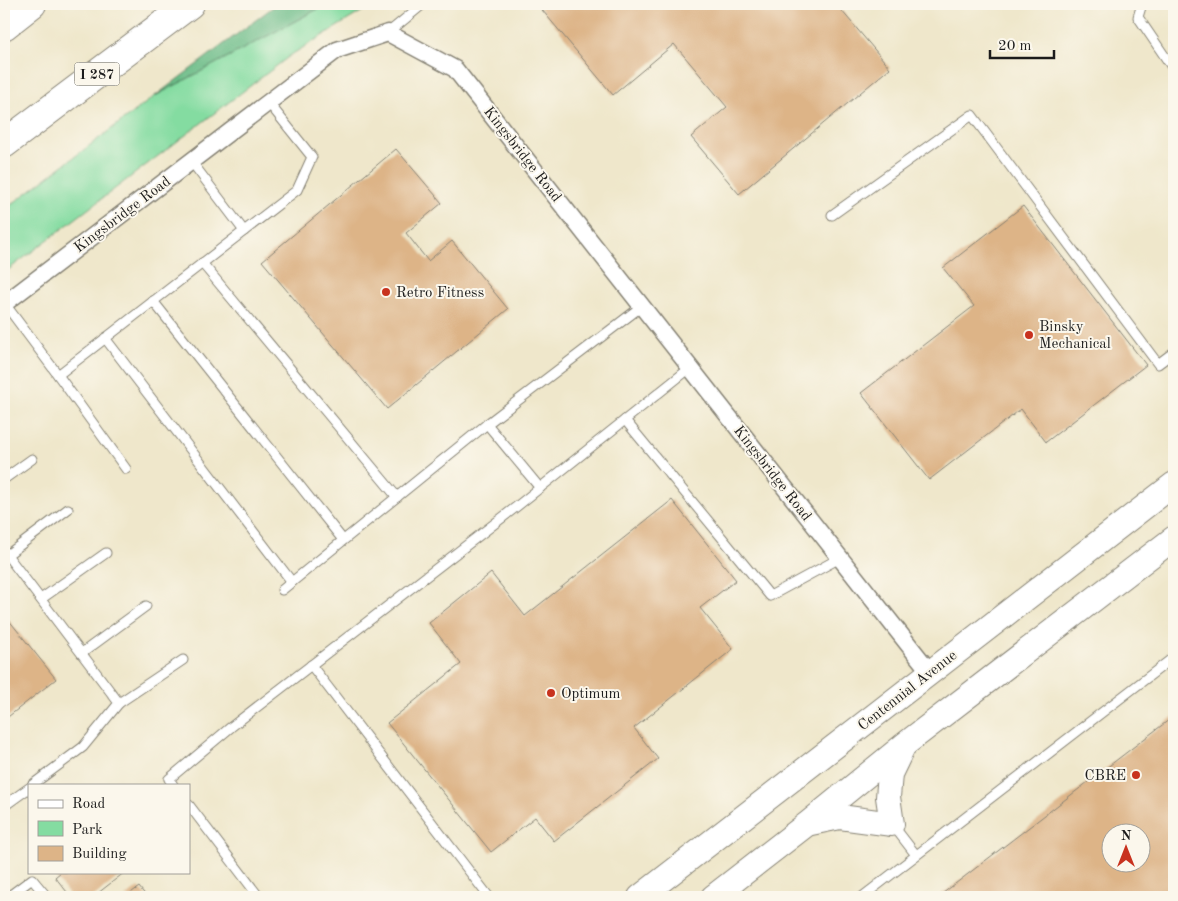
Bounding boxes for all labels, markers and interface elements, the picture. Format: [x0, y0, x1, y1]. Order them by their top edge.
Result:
scale bar [990, 28, 1054, 60]
text: 20 m [998, 39, 1032, 54]
road number: I 287 [74, 62, 120, 86]
street label: Kingsbridge Road [480, 104, 564, 206]
street label: Kingsbridge Road [72, 174, 174, 256]
marker: Retro Fitness [380, 286, 392, 298]
place label: Retro Fitness [396, 286, 484, 301]
place label: Binsky Mechanical [1039, 320, 1111, 352]
marker: Binsky Mechanical [1023, 329, 1035, 341]
street label: Kingsbridge Road [730, 423, 814, 525]
street label: Centennial Avenue [856, 648, 960, 734]
marker: Optimum [545, 687, 557, 699]
place label: Optimum [561, 687, 620, 702]
place label: CBRE [1085, 769, 1126, 784]
marker: CBRE [1130, 769, 1142, 781]
legend [28, 784, 190, 874]
text: Road [72, 797, 106, 812]
text: Park [72, 823, 103, 838]
north arrow [1100, 824, 1150, 874]
text: N [1121, 829, 1132, 843]
text: Building [72, 847, 127, 862]

